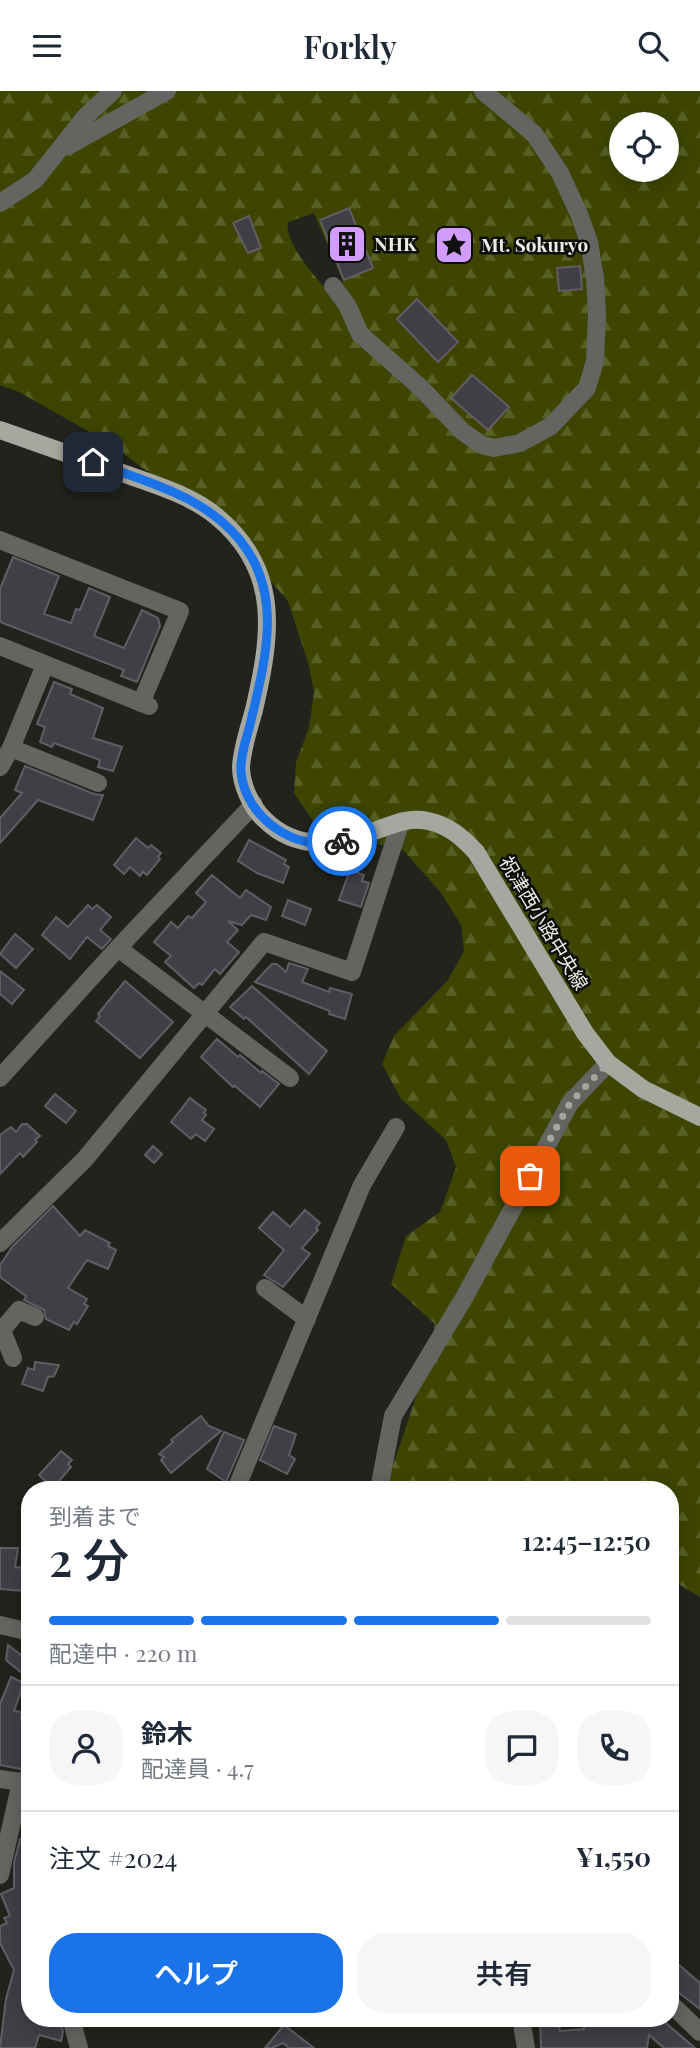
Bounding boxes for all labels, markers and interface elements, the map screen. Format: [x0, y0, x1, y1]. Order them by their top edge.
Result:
text: Forkly [303, 24, 397, 67]
icon: menu [28, 27, 66, 65]
icon: search [634, 27, 672, 65]
map controls [609, 112, 679, 182]
button: locate [609, 112, 679, 182]
building icon: NHK [326, 223, 368, 265]
place icon: Mt. Sokuryo [433, 224, 475, 266]
place label: NHK [374, 230, 417, 256]
place label: Mt. Sokuryo [481, 231, 588, 257]
pin [63, 432, 123, 492]
icon: home [74, 443, 112, 481]
courier [307, 806, 377, 876]
icon: bike [323, 822, 361, 860]
street label: 祝津西小路中央線 [495, 851, 595, 994]
pin [500, 1146, 560, 1206]
icon: bag [511, 1157, 549, 1195]
text: 到着まで [49, 1500, 141, 1531]
text: 12:45–12:50 [522, 1523, 651, 1558]
text: 2 分 [49, 1527, 129, 1589]
text: 配達中 · 220 m [49, 1637, 198, 1668]
button: person [49, 1711, 123, 1785]
button: chat [485, 1711, 559, 1785]
button: phone [577, 1711, 651, 1785]
text: 鈴木 [141, 1715, 193, 1750]
text: 配達員 · 4.7 [141, 1752, 254, 1783]
text: ¥1,550 [576, 1839, 651, 1874]
text: 注文 #2024 [49, 1840, 177, 1875]
button: ヘルプ [49, 1933, 343, 2013]
button: 共有 [357, 1933, 651, 2013]

